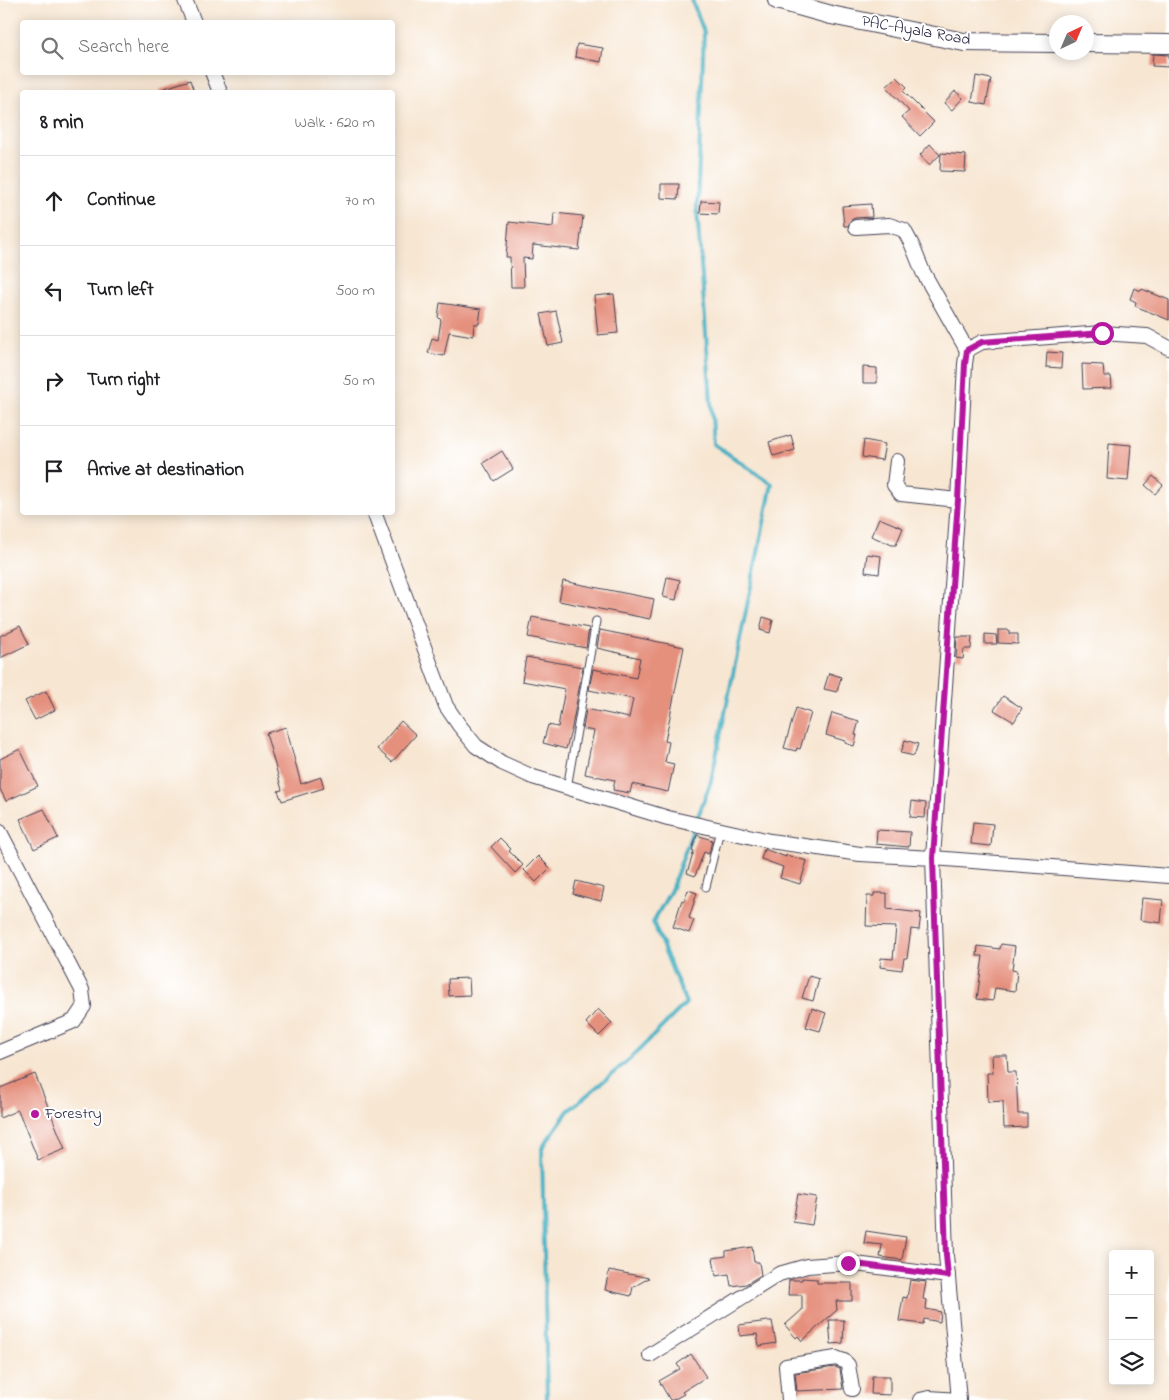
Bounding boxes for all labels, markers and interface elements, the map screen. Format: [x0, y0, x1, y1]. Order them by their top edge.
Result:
street label: PAC-Ayala Road [860, 10, 972, 52]
north arrow [1049, 15, 1094, 60]
search box [20, 20, 395, 75]
icon: search [38, 34, 66, 62]
text: Search here [78, 34, 169, 61]
text: 8 min [40, 108, 84, 138]
text: Walk · 620 m [295, 111, 375, 135]
icon: ahead [40, 187, 68, 215]
text: Continue [87, 187, 155, 214]
text: 70 m [345, 189, 375, 213]
icon: left [40, 277, 68, 305]
text: Turn left [87, 277, 154, 304]
text: 500 m [336, 279, 375, 303]
route start [1091, 322, 1114, 345]
icon: right [40, 367, 68, 395]
text: Turn right [87, 367, 160, 394]
text: 50 m [343, 369, 375, 393]
icon: arrive [40, 457, 68, 485]
text: Arrive at destination [87, 457, 244, 484]
place label: Forestry [44, 1102, 102, 1126]
marker: Forestry [29, 1108, 41, 1120]
map controls [1109, 1250, 1154, 1385]
button: + [1109, 1250, 1154, 1295]
route end [837, 1252, 860, 1275]
button: − [1109, 1295, 1154, 1340]
button: layers [1109, 1340, 1154, 1385]

